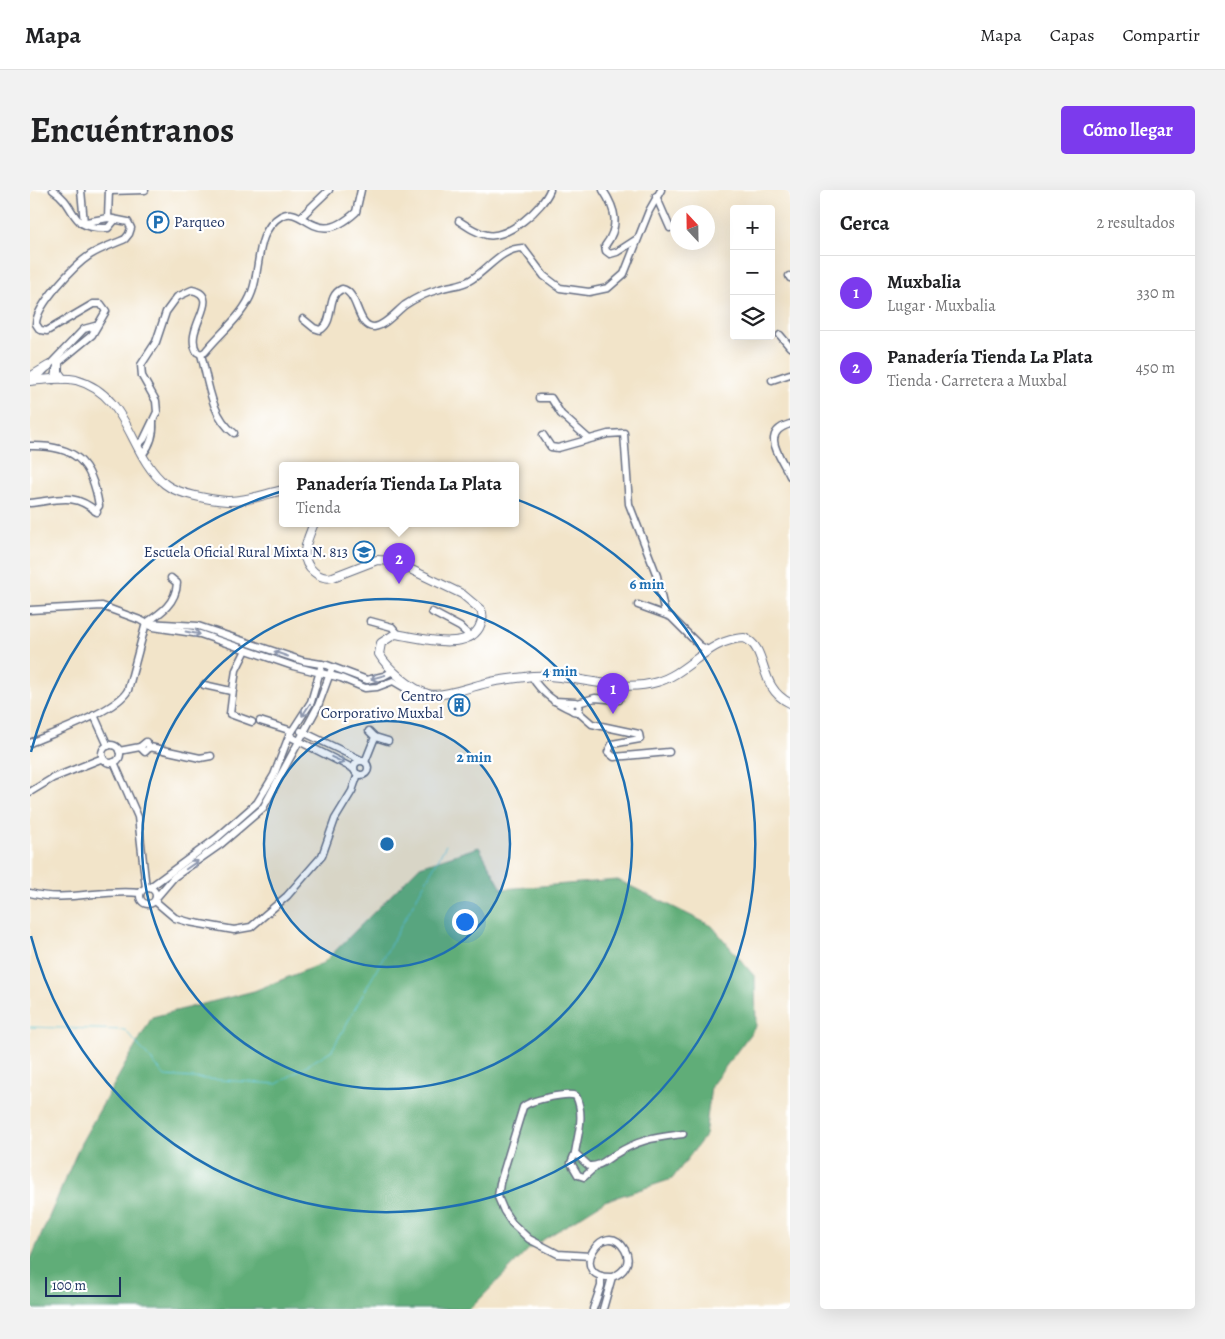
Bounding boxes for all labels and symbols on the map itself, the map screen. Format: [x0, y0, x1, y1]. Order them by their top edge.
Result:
north arrow [670, 205, 715, 250]
parking icon: Parqueo [146, 210, 170, 234]
place label: Parqueo [174, 212, 225, 232]
school or university icon: Escuela Oficial Rural Mixta N. 813 [352, 540, 376, 564]
place label: Escuela Oficial Rural Mixta N. 813 [144, 542, 348, 562]
pin: 2 [383, 543, 415, 584]
text: 6 min [630, 574, 665, 594]
one-way arrow [184, 628, 200, 638]
one-way arrow [274, 649, 290, 658]
text: 4 min [542, 661, 578, 681]
one-way arrow [370, 673, 386, 682]
pin: 1 [597, 673, 629, 714]
place label: Centro Corporativo Muxbal [321, 686, 443, 723]
building icon: Centro Corporativo Muxbal [447, 693, 471, 717]
one-way arrow [301, 702, 311, 716]
text: 2 min [456, 747, 492, 767]
one-way arrow [330, 755, 345, 765]
centre of rings [378, 835, 396, 853]
one-way arrow [185, 860, 199, 870]
your location [452, 909, 478, 935]
scale bar [45, 1274, 121, 1297]

